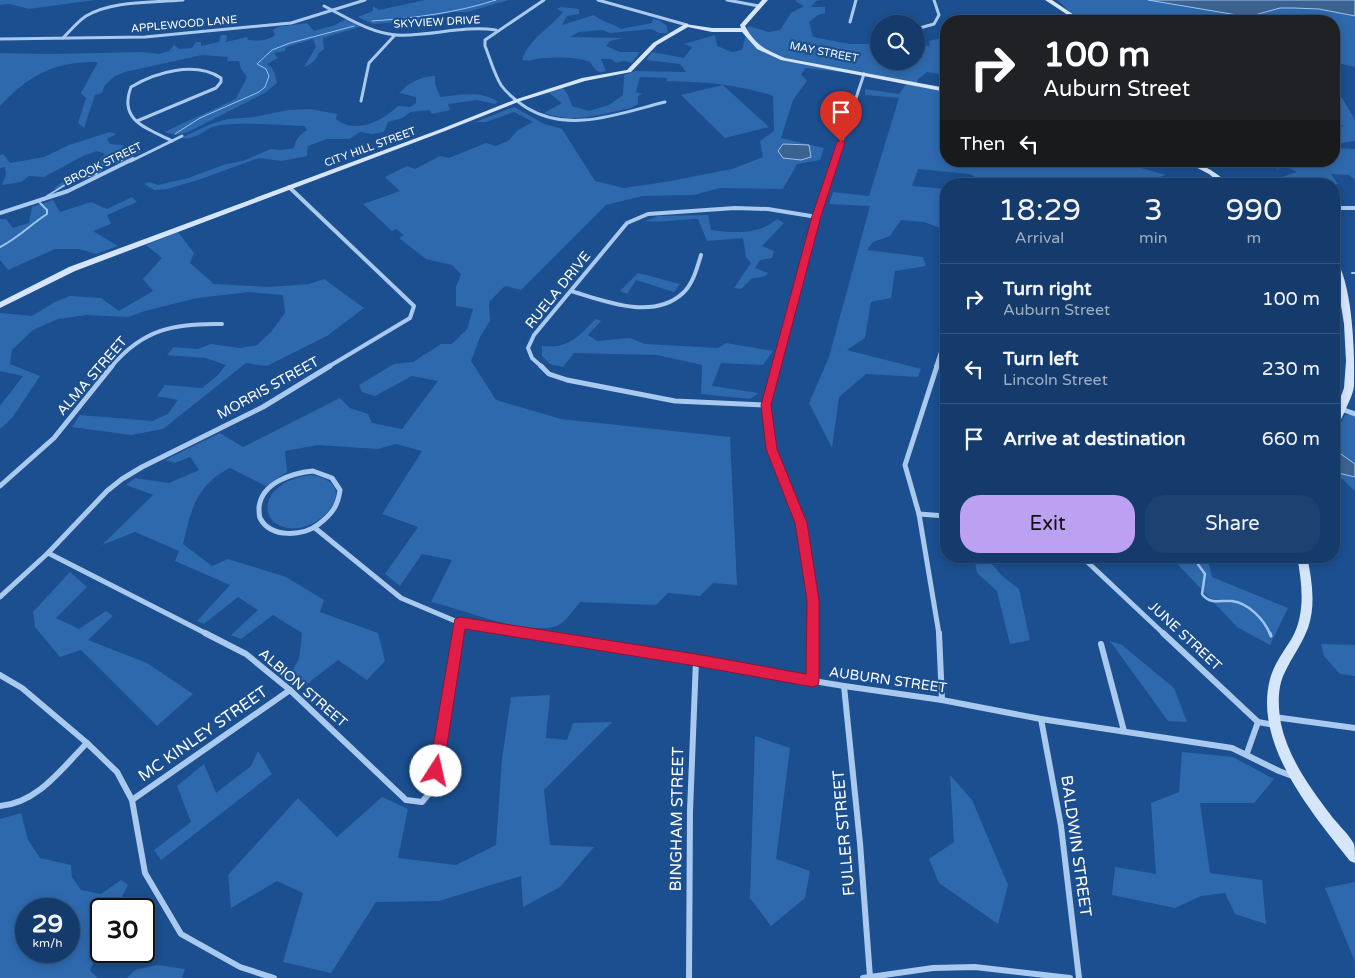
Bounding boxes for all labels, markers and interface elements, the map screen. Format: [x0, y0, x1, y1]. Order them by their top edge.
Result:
street label: APPLEWOOD LANE [130, 13, 238, 35]
street label: SKYVIEW DRIVE [393, 13, 481, 31]
map controls [870, 15, 925, 70]
button: search [870, 15, 925, 70]
text: 100 m [1043, 34, 1150, 76]
icon: right [960, 35, 1025, 100]
street label: MAY STREET [789, 39, 860, 65]
text: Auburn Street [1043, 76, 1190, 102]
pin [820, 91, 862, 142]
icon: arrive [827, 98, 855, 126]
street label: CITY HILL STREET [322, 124, 418, 170]
icon: left [1015, 130, 1043, 158]
text: Then [960, 133, 1005, 155]
street label: BROOK STREET [62, 139, 144, 189]
text: 18:29 [998, 192, 1081, 229]
text: 3 [1144, 192, 1163, 229]
text: 990 [1226, 192, 1282, 229]
text: Arrival [1015, 228, 1064, 248]
text: min [1139, 228, 1168, 248]
text: m [1246, 228, 1261, 248]
street label: RUELA DRIVE [522, 248, 594, 332]
text: Turn right [1003, 278, 1091, 300]
icon: right [960, 285, 988, 313]
text: 100 m [1262, 288, 1320, 310]
text: Auburn Street [1003, 300, 1110, 320]
street label: ALMA STREET [53, 333, 131, 419]
text: Turn left [1003, 348, 1079, 370]
street label: MORRIS STREET [214, 353, 322, 423]
icon: left [960, 355, 988, 383]
text: 230 m [1262, 358, 1320, 380]
text: Lincoln Street [1003, 370, 1108, 390]
icon: arrive [960, 425, 988, 453]
text: Arrive at destination [1003, 428, 1186, 450]
text: 660 m [1262, 428, 1320, 450]
button: Exit [960, 495, 1135, 553]
button: Share [1145, 495, 1320, 553]
street label: JUNE STREET [1145, 598, 1225, 675]
street label: ALBION STREET [255, 645, 351, 731]
street label: AUBURN STREET [828, 663, 949, 697]
street label: MC KINLEY STREET [135, 682, 272, 786]
position arrow [409, 744, 461, 796]
street label: BINGHAM STREET [666, 746, 688, 892]
street label: FULLER STREET [828, 769, 859, 897]
street label: BALDWIN STREET [1056, 774, 1096, 918]
speed limit sign: 30 [90, 898, 155, 963]
text: 29 [32, 909, 63, 939]
text: km/h [32, 936, 63, 950]

